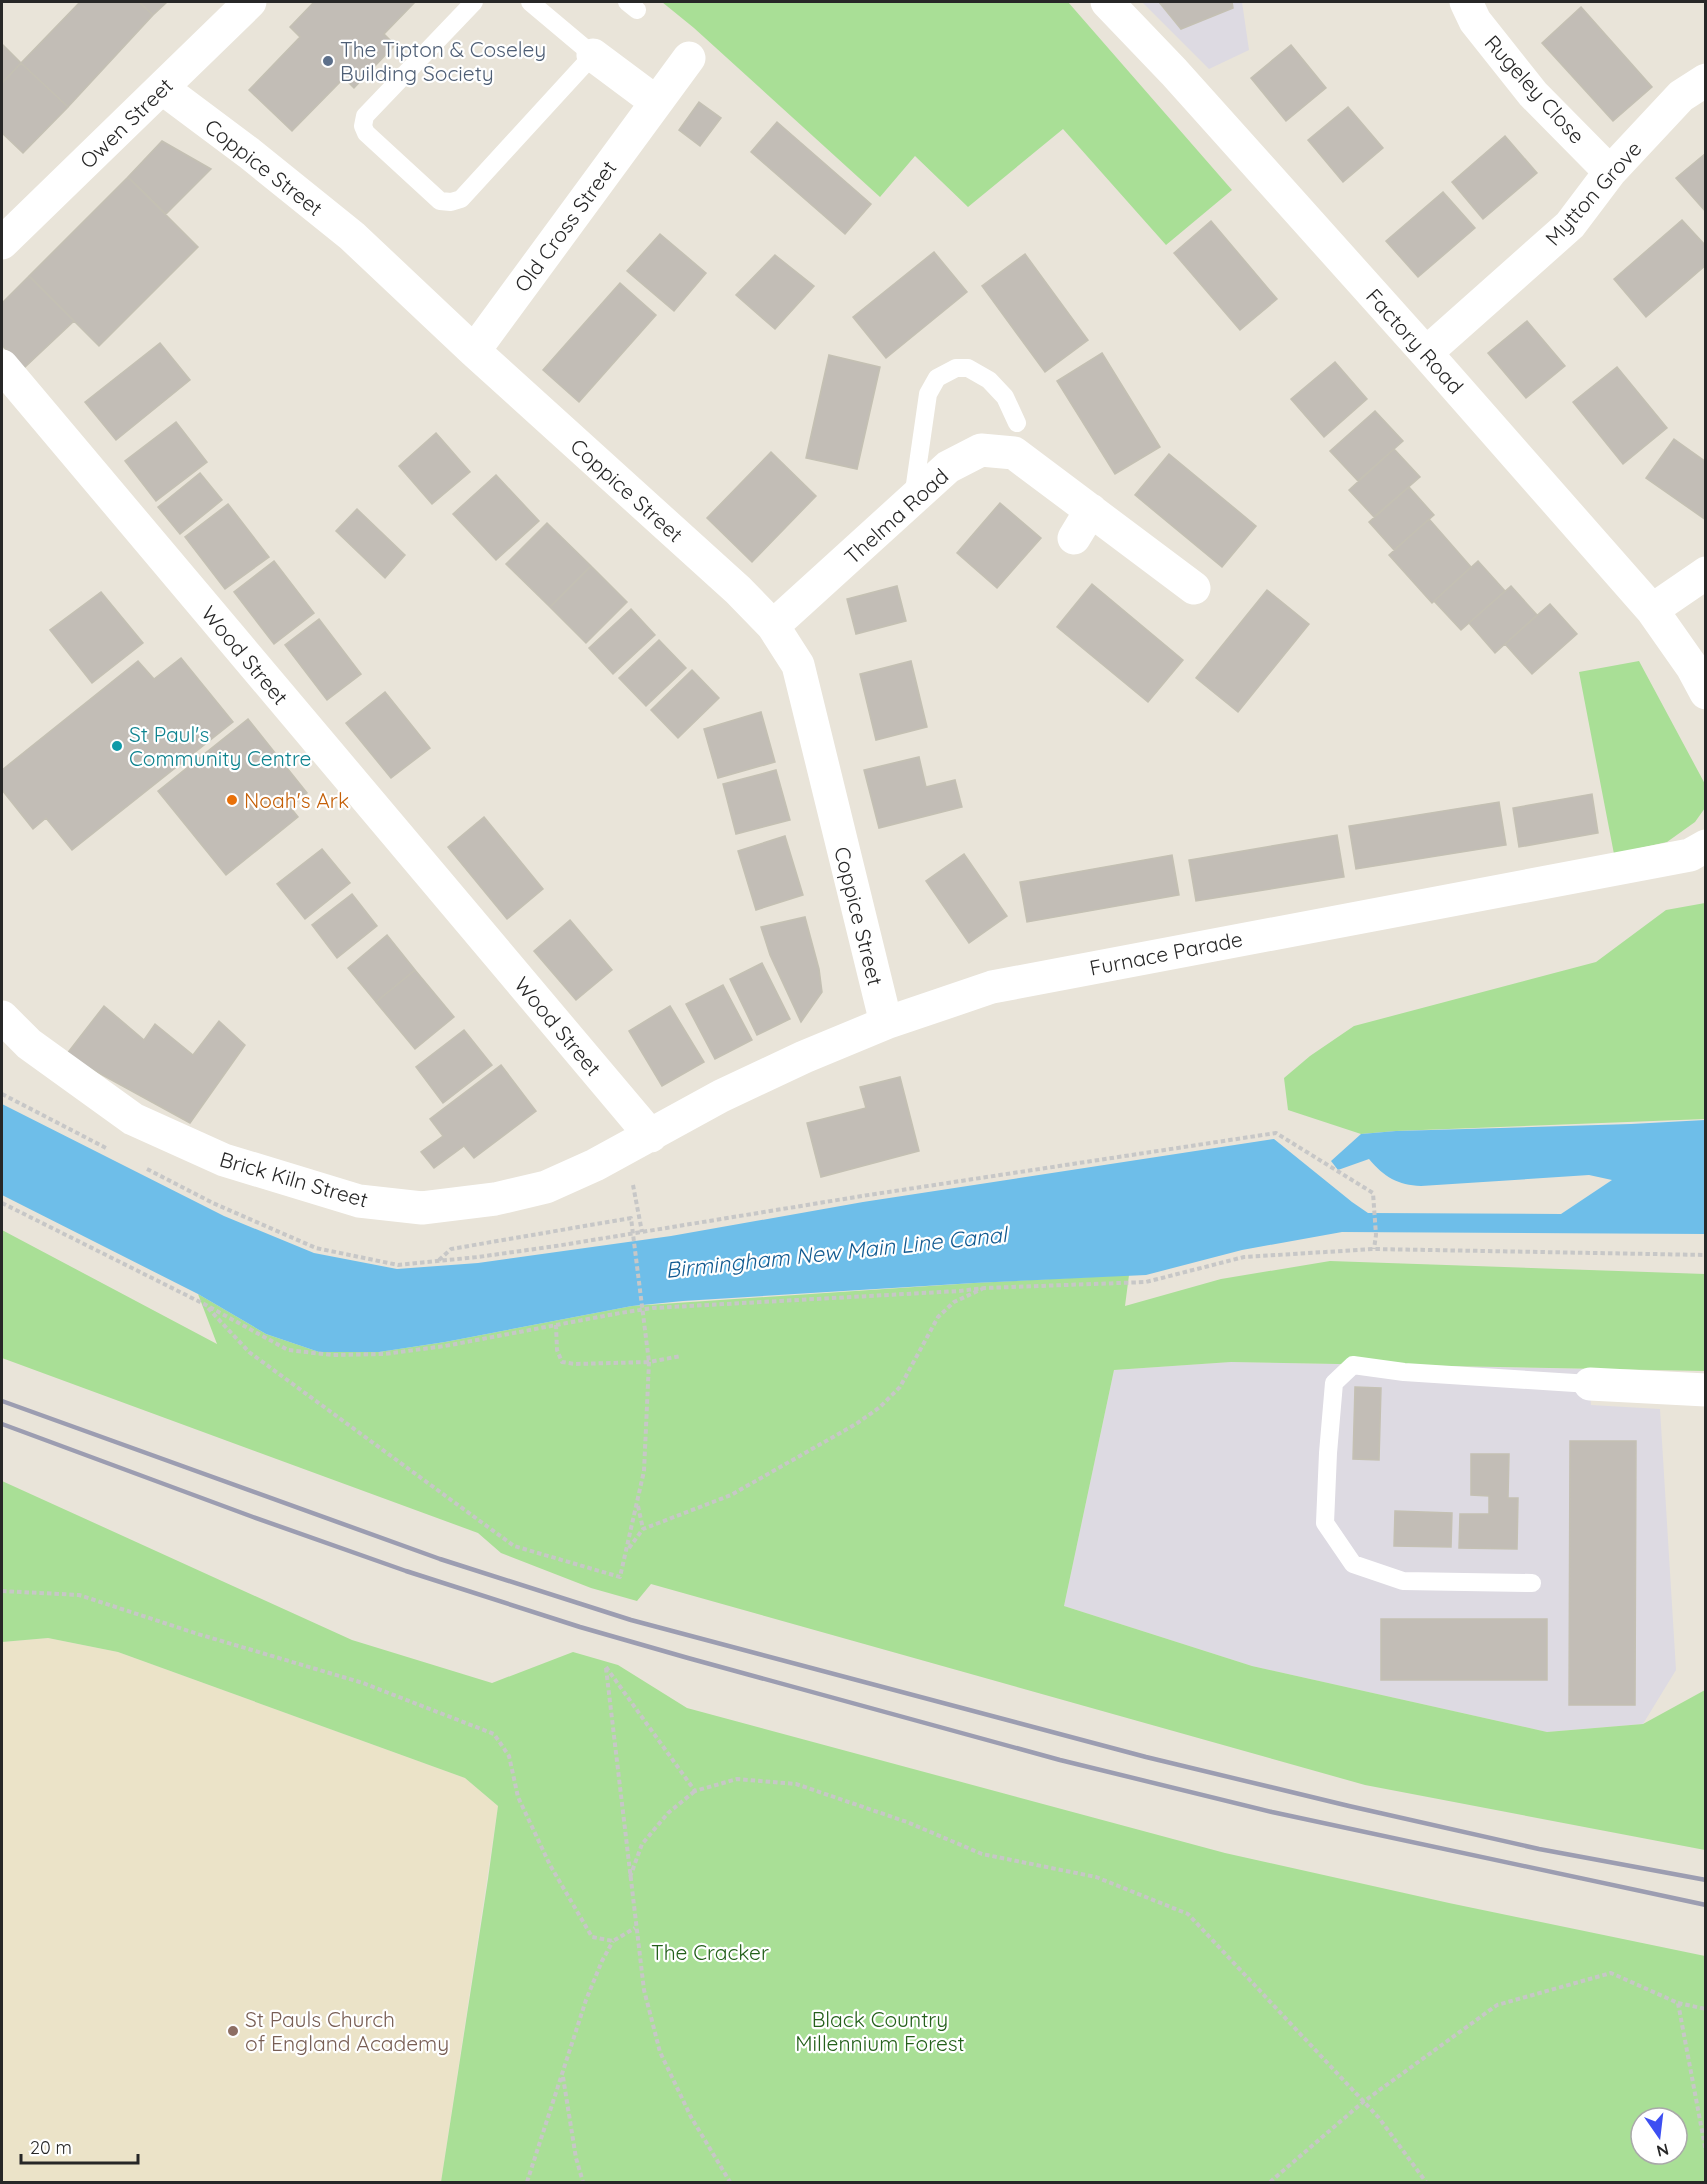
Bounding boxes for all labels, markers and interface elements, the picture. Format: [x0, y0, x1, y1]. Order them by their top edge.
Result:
street label: Rugeley Close [1480, 29, 1590, 149]
place label: The Tipton & Coseley Building Society [340, 36, 546, 86]
marker: The Tipton & Coseley Building Society [321, 54, 335, 68]
street label: Owen Street [74, 72, 178, 174]
street label: Coppice Street [200, 113, 328, 221]
street label: Mytton Grove [1539, 135, 1647, 251]
street label: Old Cross Street [509, 155, 621, 297]
street label: Factory Road [1361, 283, 1469, 399]
street label: Coppice Street [565, 433, 689, 547]
street label: Thelma Road [839, 463, 953, 569]
street label: Wood Street [196, 600, 294, 710]
place label: St Paul's Community Centre [129, 721, 311, 771]
marker: St Paul's Community Centre [110, 739, 124, 753]
place label: Noah's Ark [244, 787, 349, 813]
marker: Noah's Ark [225, 793, 239, 807]
street label: Coppice Street [829, 844, 889, 988]
street label: Furnace Parade [1087, 925, 1245, 981]
street label: Wood Street [509, 971, 607, 1081]
street label: Brick Kiln Street [217, 1145, 371, 1213]
water label: Birmingham New Main Line Canal [664, 1220, 1011, 1284]
park label: The Cracker [651, 1939, 769, 1965]
place label: St Pauls Church of England Academy [245, 2006, 449, 2056]
park label: Black Country Millennium Forest [795, 2006, 965, 2056]
marker: St Pauls Church of England Academy [226, 2024, 240, 2038]
north arrow [1629, 2106, 1689, 2166]
scale bar [21, 2127, 138, 2165]
text: 20 m [30, 2136, 72, 2159]
text: N [1655, 2139, 1671, 2162]

